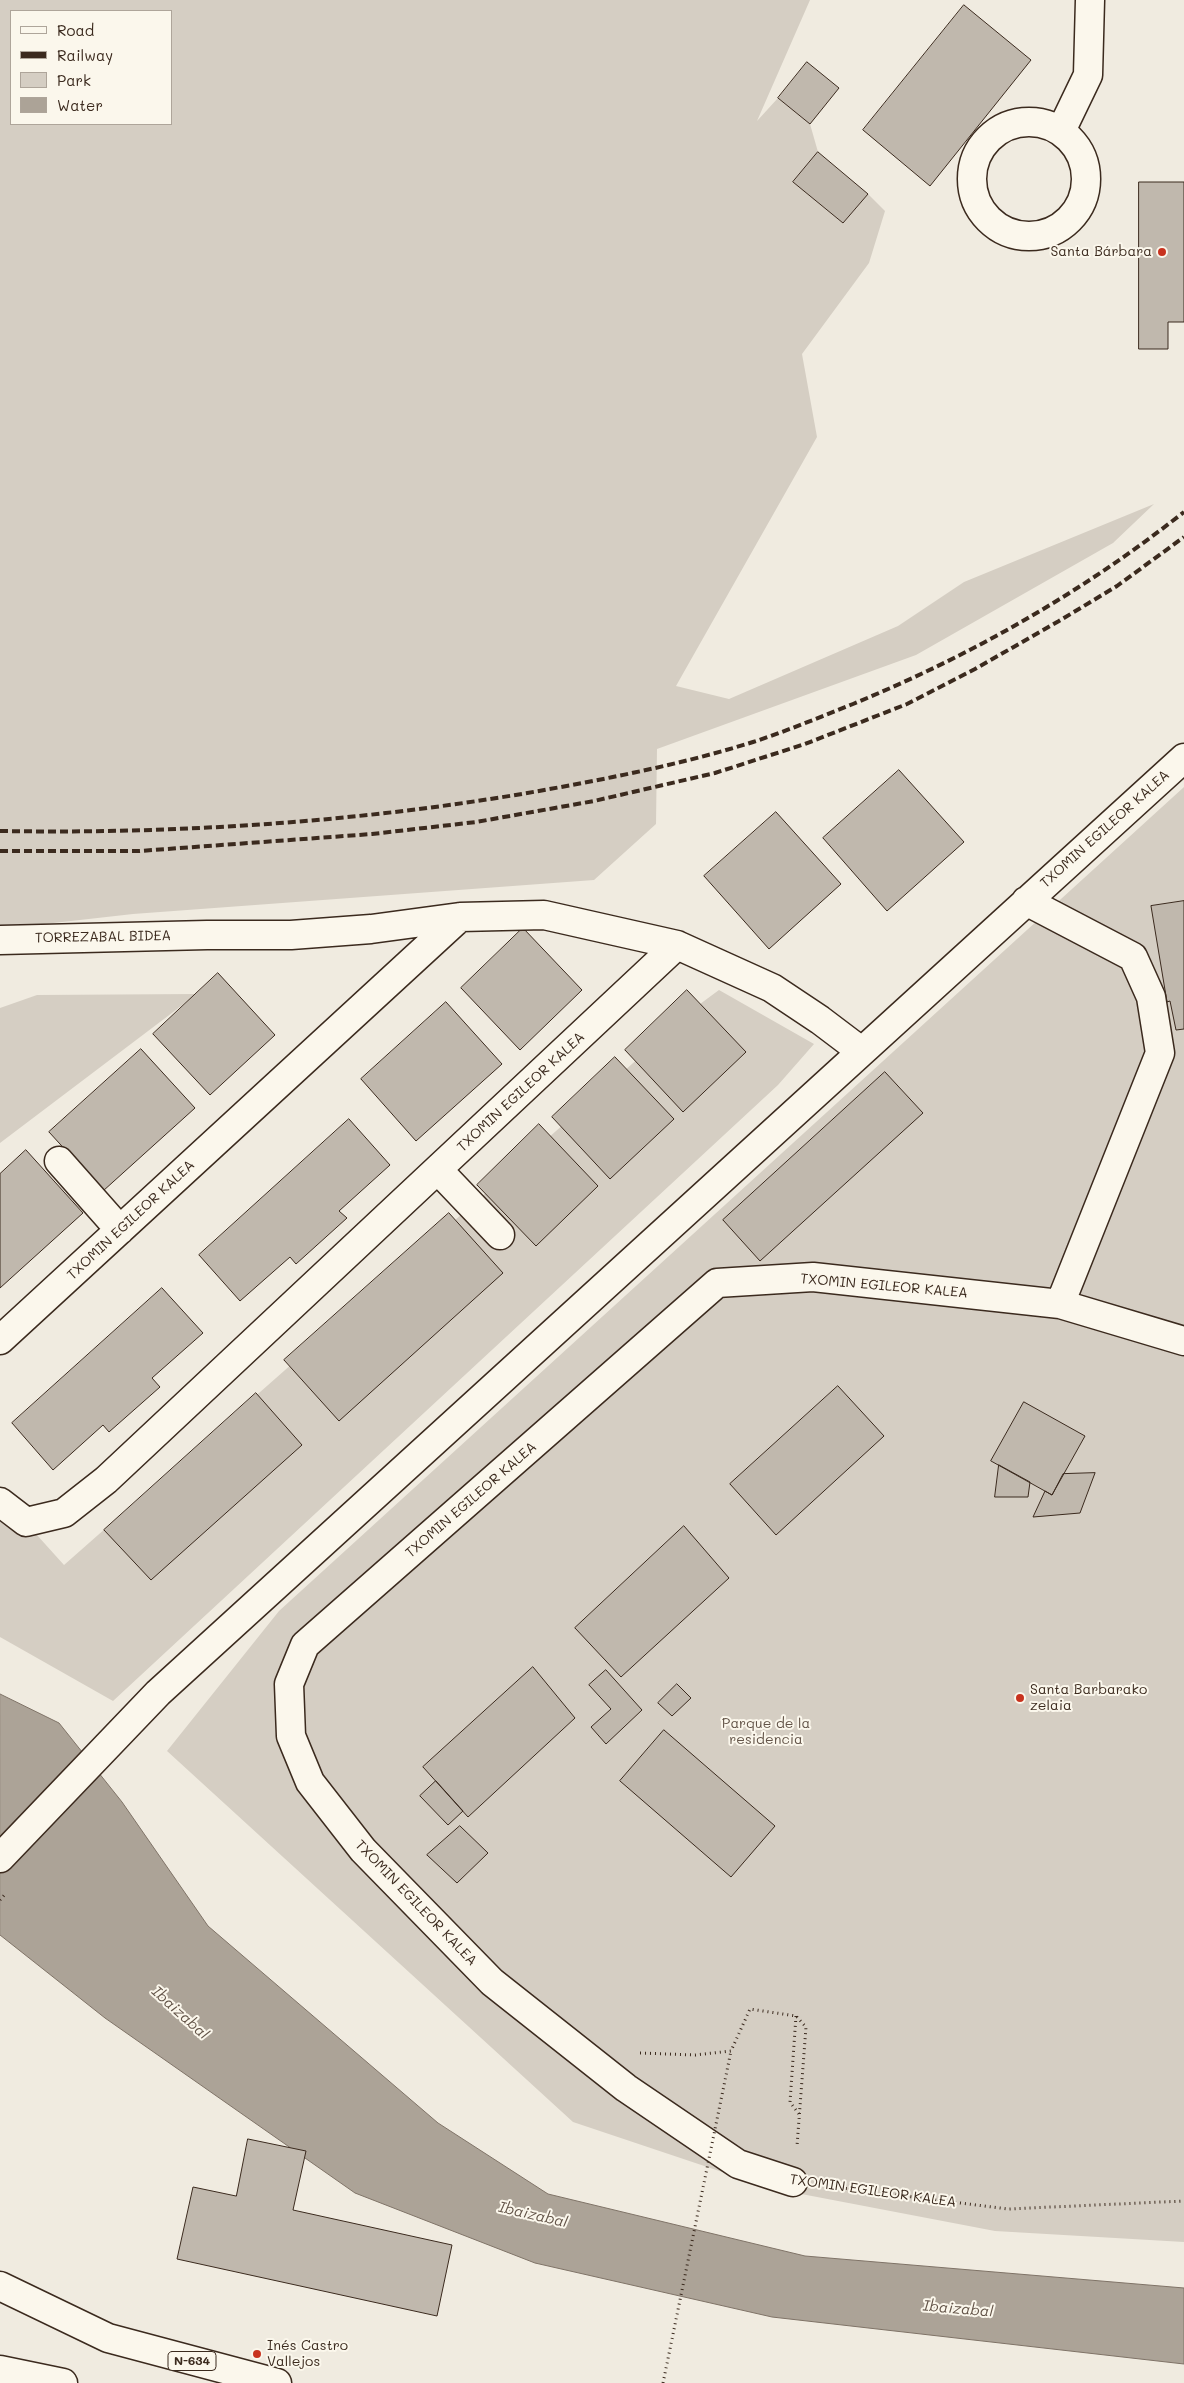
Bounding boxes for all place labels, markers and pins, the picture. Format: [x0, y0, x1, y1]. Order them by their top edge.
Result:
place label: Santa Bárbara [1050, 244, 1152, 260]
marker: Santa Bárbara [1156, 246, 1168, 258]
place label: Santa Barbarako zelaia [1030, 1682, 1147, 1714]
marker: Santa Barbarako zelaia [1014, 1692, 1026, 1704]
place label: Inés Castro Vallejos [267, 2338, 348, 2370]
marker: Inés Castro Vallejos [251, 2348, 263, 2360]

